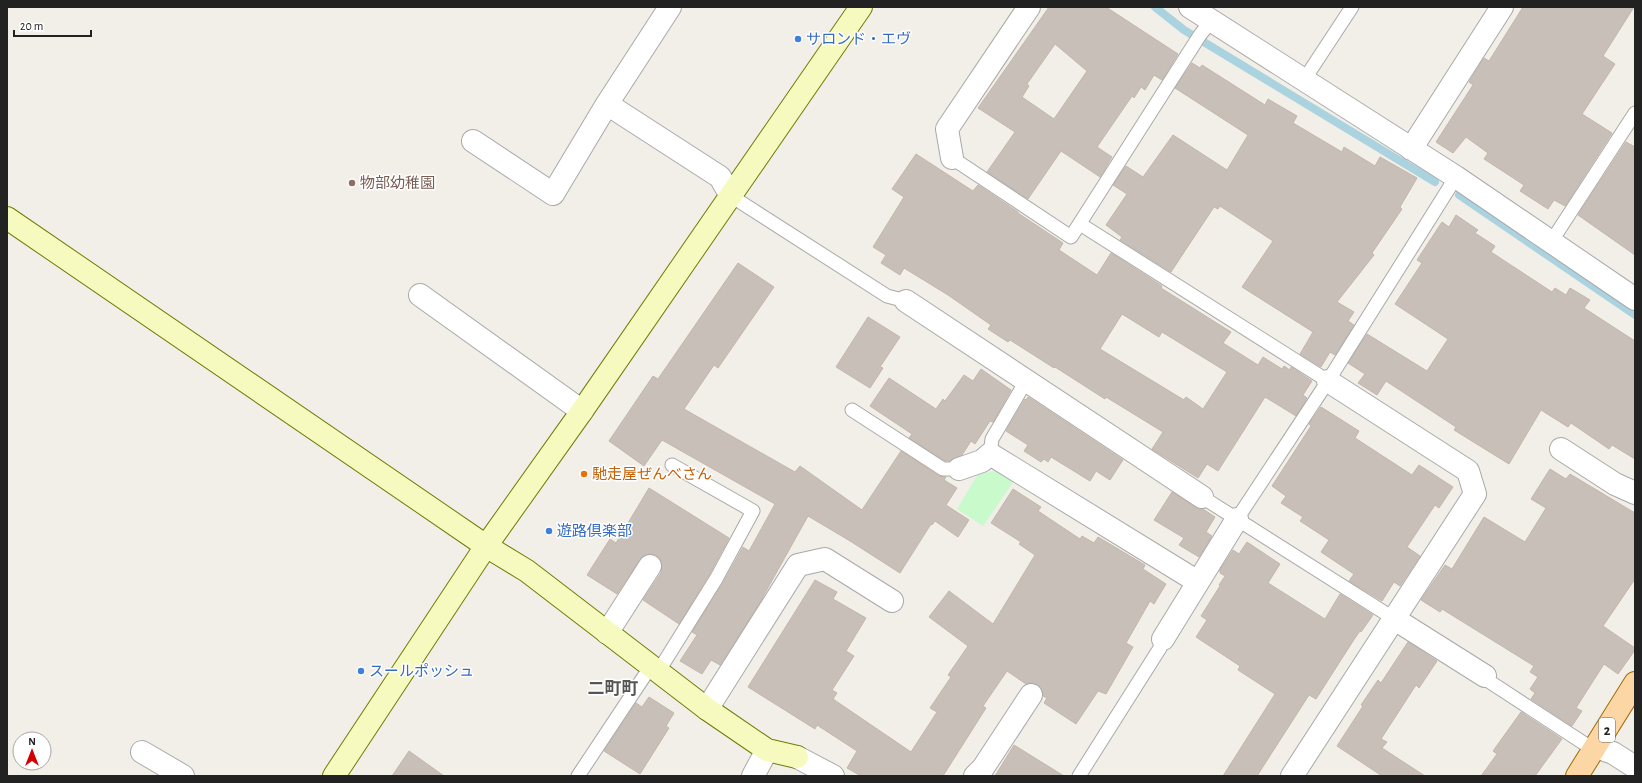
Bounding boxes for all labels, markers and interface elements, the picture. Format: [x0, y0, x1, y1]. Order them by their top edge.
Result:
scale bar [14, 12, 91, 38]
text: 20 m [20, 20, 43, 32]
place label: サロンド・エヴ [806, 31, 911, 47]
marker: サロンド・エヴ [793, 34, 803, 44]
place label: 物部幼稚園 [360, 175, 435, 191]
marker: 物部幼稚園 [347, 178, 357, 188]
place label: 馳走屋ぜんべさん [592, 466, 712, 482]
marker: 馳走屋ぜんべさん [579, 469, 589, 479]
place label: 遊路倶楽部 [557, 522, 632, 539]
marker: 遊路倶楽部 [544, 526, 554, 536]
place label: スールポッシュ [369, 663, 474, 679]
marker: スールポッシュ [356, 666, 366, 676]
district label: 二町町 [588, 680, 639, 697]
road number: 2 [1599, 718, 1615, 742]
north arrow [12, 731, 52, 771]
text: N [28, 736, 36, 747]

